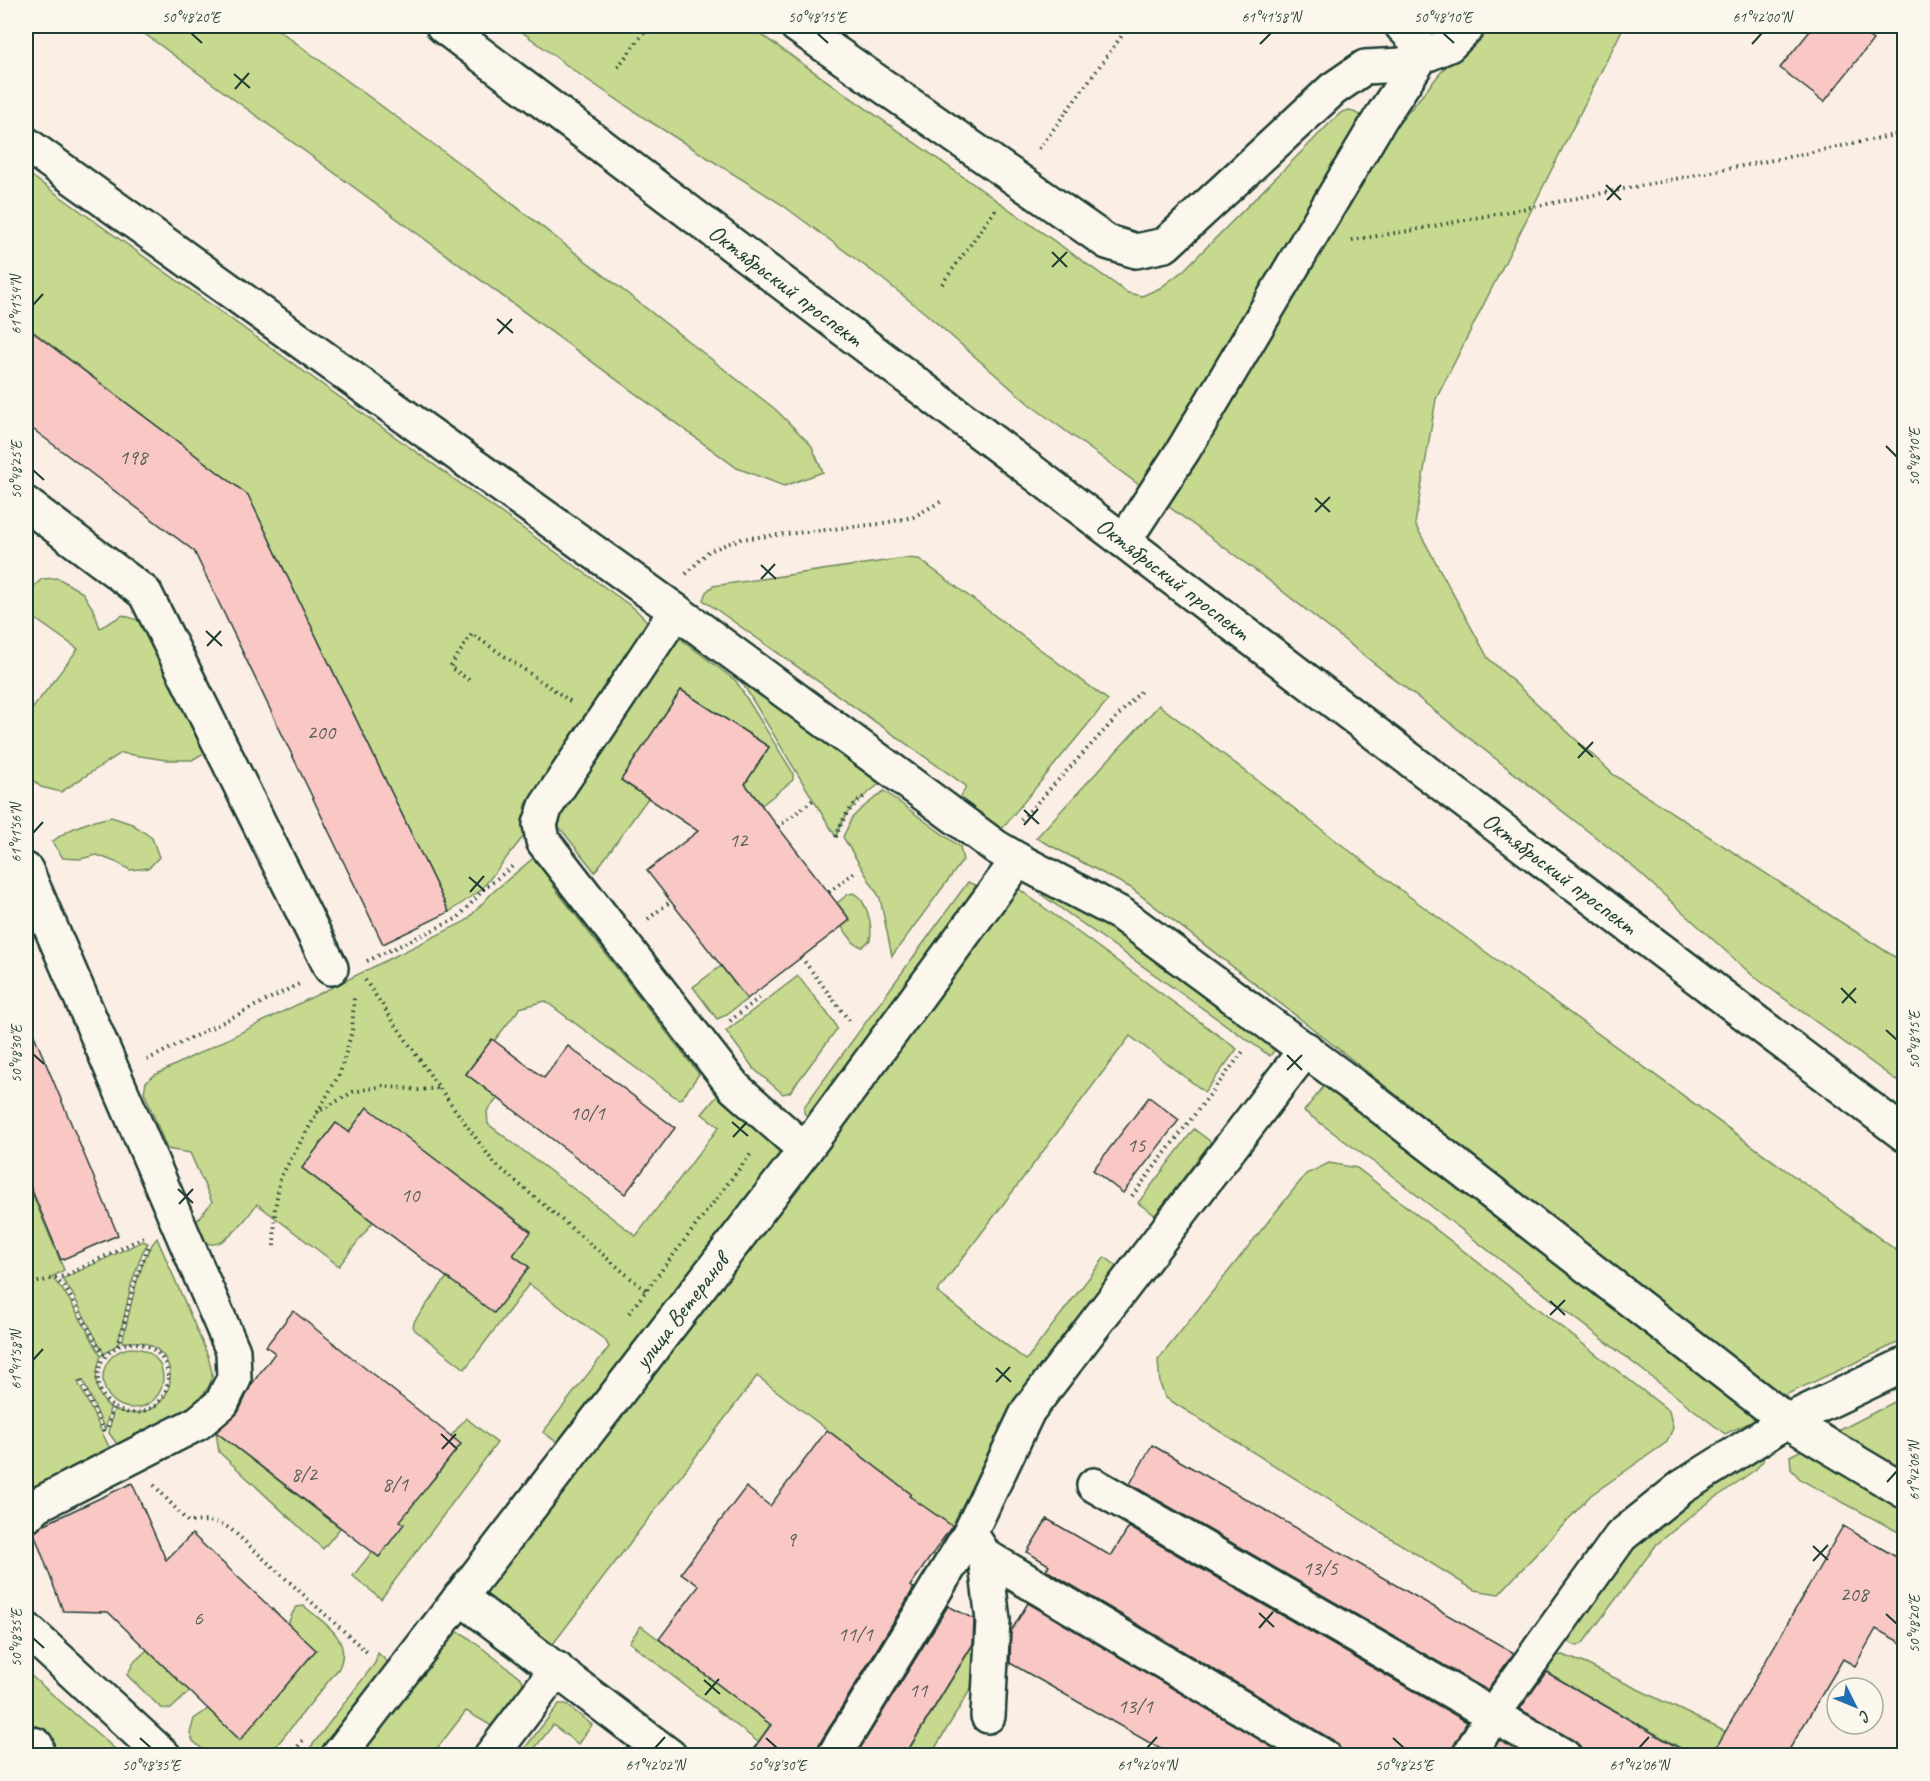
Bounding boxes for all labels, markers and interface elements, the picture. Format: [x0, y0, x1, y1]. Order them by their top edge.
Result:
text: 50°48'20"E [162, 8, 222, 27]
text: 50°48'15"E [788, 8, 848, 27]
text: 61°41'58"N [1241, 8, 1304, 27]
text: 50°48'10"E [1414, 8, 1474, 27]
text: 61°42'00"N [1732, 8, 1795, 27]
street label: Октябрьский проспект [703, 217, 870, 354]
text: 61°41'54"N [7, 272, 26, 335]
text: 50°48'10"E [1905, 426, 1924, 486]
text: 50°48'25"E [7, 439, 26, 499]
house number: 198 [119, 444, 150, 470]
street label: Октябрьский проспект [1090, 510, 1257, 648]
house number: 200 [307, 719, 337, 745]
text: 61°41'56"N [7, 800, 26, 863]
street label: Октябрьский проспект [1477, 805, 1644, 942]
house number: 12 [729, 827, 749, 853]
text: 50°48'15"E [1905, 1009, 1924, 1069]
text: 50°48'30"E [7, 1023, 26, 1083]
house number: 10/1 [569, 1100, 606, 1126]
house number: 15 [1127, 1132, 1147, 1158]
house number: 10 [401, 1182, 421, 1208]
street label: улица Ветеранов [626, 1243, 738, 1376]
text: 61°41'58"N [7, 1327, 26, 1390]
text: 61°42'06"N [1905, 1438, 1924, 1501]
house number: 8/2 [291, 1461, 318, 1487]
house number: 8/1 [382, 1471, 409, 1497]
house number: 9 [786, 1526, 797, 1552]
house number: 13/5 [1302, 1555, 1339, 1581]
house number: 208 [1840, 1581, 1871, 1607]
text: 50°48'20"E [1905, 1593, 1924, 1653]
house number: 6 [193, 1605, 203, 1631]
text: 50°48'35"E [7, 1607, 26, 1667]
house number: 11/1 [837, 1621, 874, 1647]
north arrow [1825, 1676, 1885, 1736]
house number: 11 [909, 1677, 929, 1703]
house number: 13/1 [1117, 1693, 1154, 1719]
text: С [1854, 1706, 1875, 1727]
text: 50°48'35"E [122, 1756, 182, 1775]
text: 61°42'02"N [625, 1756, 688, 1775]
text: 50°48'30"E [748, 1756, 808, 1775]
text: 61°42'04"N [1117, 1756, 1180, 1775]
text: 50°48'25"E [1375, 1756, 1435, 1775]
text: 61°42'06"N [1609, 1756, 1672, 1775]

